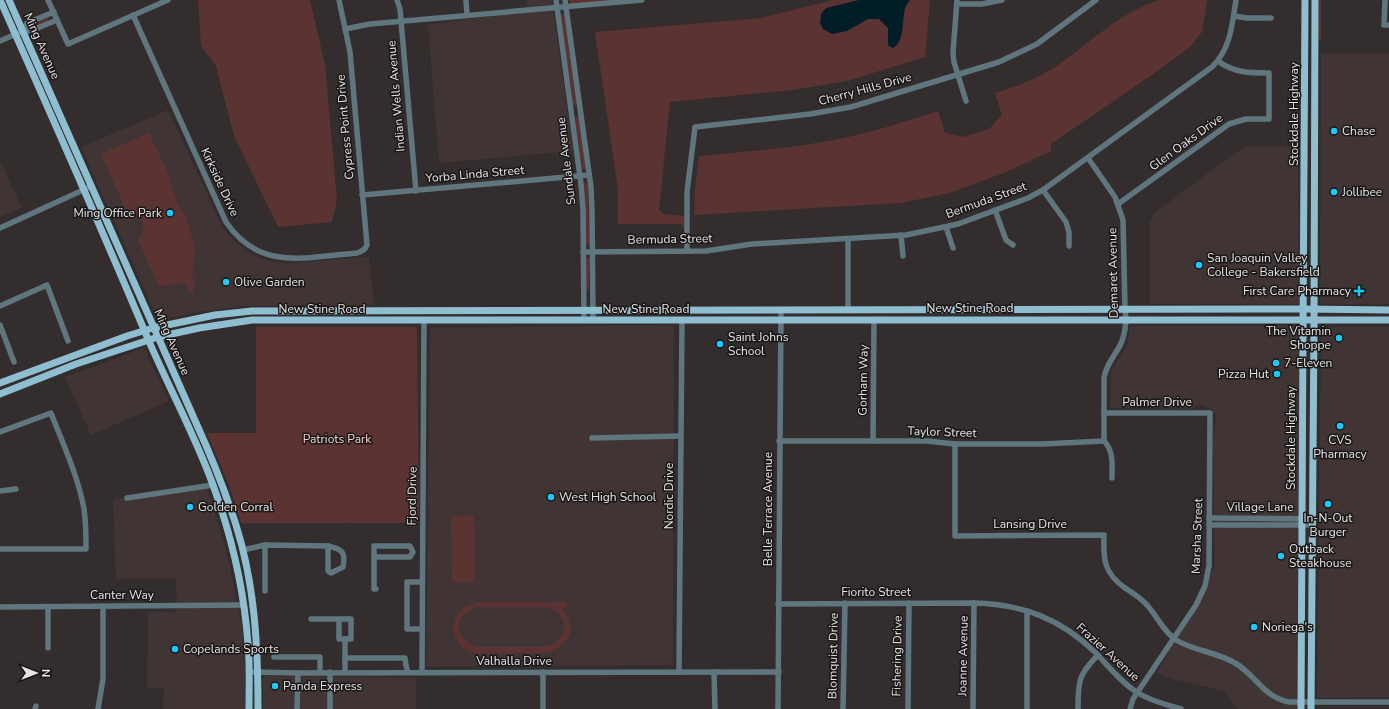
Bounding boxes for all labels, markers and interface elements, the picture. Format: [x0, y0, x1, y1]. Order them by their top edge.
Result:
street label: Ming Avenue [20, 10, 64, 82]
street label: Indian Wells Avenue [383, 40, 409, 152]
street label: Stockdale Highway [1286, 61, 1302, 166]
street label: Cherry Hills Drive [817, 69, 913, 109]
street label: Cypress Point Drive [332, 74, 358, 180]
street label: Glen Oaks Drive [1146, 110, 1226, 174]
street label: Sundale Avenue [553, 116, 579, 206]
place label: Chase [1342, 123, 1375, 139]
marker: Chase [1329, 126, 1339, 136]
street label: Kirkside Drive [197, 145, 243, 219]
street label: Yorba Linda Street [424, 162, 526, 186]
street label: Bermuda Street [943, 178, 1029, 222]
place label: Jollibee [1341, 184, 1382, 200]
marker: Jollibee [1329, 187, 1339, 197]
place label: Ming Office Park [73, 205, 163, 221]
marker: Ming Office Park [165, 208, 175, 218]
street label: Demaret Avenue [1104, 228, 1122, 318]
street label: Bermuda Street [627, 230, 713, 248]
place label: San Joaquin Valley College - Bakersfield [1207, 250, 1320, 280]
marker: San Joaquin Valley College - Bakersfield [1194, 260, 1204, 270]
place label: Olive Garden [234, 274, 305, 290]
marker: Olive Garden [221, 277, 231, 287]
place label: First Care Pharmacy [1243, 283, 1352, 299]
marker: First Care Pharmacy [1354, 286, 1364, 296]
street label: New Stine Road [927, 300, 1013, 316]
street label: New Stine Road [279, 301, 365, 317]
street label: New Stine Road [603, 301, 689, 317]
street label: Ming Avenue [150, 306, 194, 378]
place label: The Vitamin Shoppe [1266, 323, 1331, 353]
place label: Saint Johns School [728, 329, 789, 359]
marker: The Vitamin Shoppe [1334, 333, 1344, 343]
marker: Saint Johns School [715, 339, 725, 349]
street label: Gorham Way [854, 343, 872, 416]
place label: 7-Eleven [1284, 355, 1332, 371]
marker: 7-Eleven [1271, 358, 1281, 368]
place label: Pizza Hut [1218, 366, 1270, 382]
marker: Pizza Hut [1272, 369, 1282, 379]
street label: Stockdale Highway [1283, 385, 1299, 490]
street label: Palmer Drive [1122, 394, 1192, 410]
marker: CVS Pharmacy [1335, 421, 1345, 431]
street label: Taylor Street [907, 423, 978, 441]
park label: Patriots Park [303, 431, 372, 447]
place label: CVS Pharmacy [1313, 432, 1368, 462]
street label: Belle Terrace Avenue [760, 452, 776, 566]
street label: Nordic Drive [661, 463, 677, 529]
street label: Fjord Drive [403, 466, 421, 526]
place label: West High School [559, 489, 657, 505]
marker: West High School [546, 492, 556, 502]
street label: Marsha Street [1188, 497, 1206, 574]
place label: Golden Corral [198, 499, 273, 515]
street label: Village Lane [1225, 499, 1294, 515]
marker: In-N-Out Burger [1323, 499, 1333, 509]
marker: Golden Corral [185, 502, 195, 512]
place label: In-N-Out Burger [1303, 510, 1353, 540]
street label: Lansing Drive [993, 516, 1067, 532]
place label: Outback Steakhouse [1289, 541, 1352, 571]
marker: Outback Steakhouse [1276, 551, 1286, 561]
street label: Fiorito Street [841, 584, 912, 600]
street label: Canter Way [90, 587, 155, 603]
street label: Blomquist Drive [824, 613, 842, 699]
street label: Fishering Drive [888, 615, 906, 697]
street label: Joanne Avenue [954, 615, 972, 698]
street label: Frazier Avenue [1073, 619, 1143, 685]
place label: Noriega's [1262, 619, 1313, 635]
marker: Noriega's [1249, 622, 1259, 632]
place label: Copelands Sports [183, 641, 279, 657]
marker: Copelands Sports [170, 644, 180, 654]
north arrow [16, 653, 56, 693]
street label: Valhalla Drive [475, 653, 552, 669]
text: N [38, 669, 53, 677]
place label: Panda Express [283, 678, 363, 694]
marker: Panda Express [270, 681, 280, 691]

